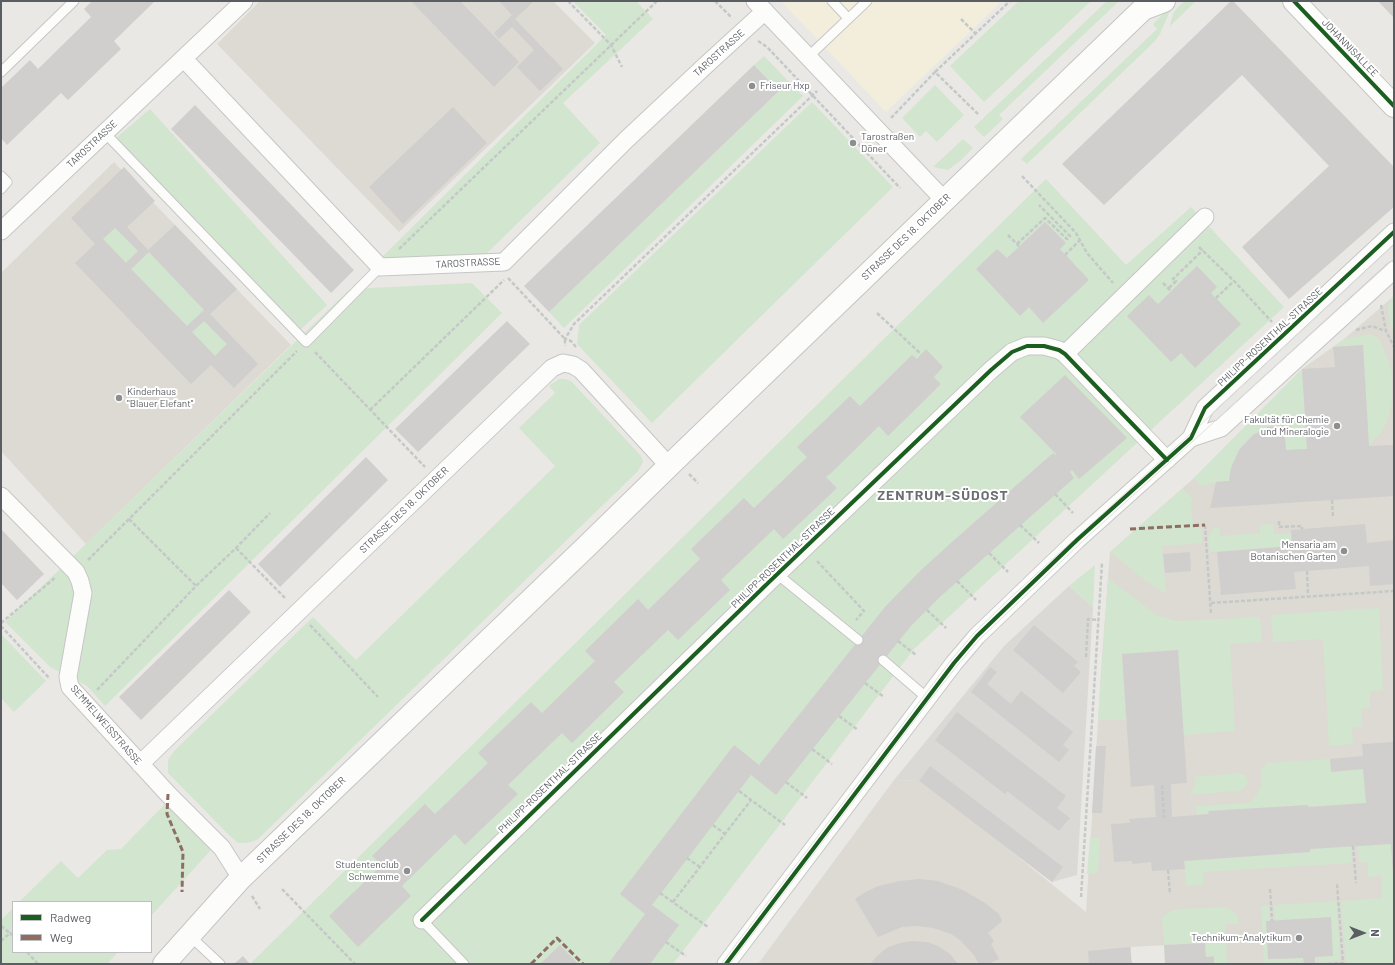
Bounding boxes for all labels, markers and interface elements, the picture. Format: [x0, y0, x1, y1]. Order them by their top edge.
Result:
street label: JOHANNISALLEE [1319, 17, 1381, 79]
street label: TAROSTRASSE [691, 27, 747, 79]
place label: Friseur Hxp [760, 80, 810, 92]
marker: Friseur Hxp [747, 81, 757, 91]
street label: TAROSTRASSE [64, 118, 120, 170]
place label: Tarostraßen Döner [861, 131, 914, 154]
marker: Tarostraßen Döner [848, 138, 858, 148]
street label: STRASSE DES 18. OKTOBER [859, 191, 953, 283]
street label: TAROSTRASSE [435, 255, 501, 271]
street label: PHILIPP-ROSENTHAL-STRASSE [1215, 285, 1325, 389]
place label: Kinderhaus "Blauer Elefant" [127, 386, 193, 410]
marker: Kinderhaus "Blauer Elefant" [114, 393, 124, 403]
place label: Fakultät für Chemie und Mineralogie [1244, 414, 1329, 438]
marker: Fakultät für Chemie und Mineralogie [1332, 421, 1342, 431]
street label: STRASSE DES 18. OKTOBER [357, 464, 451, 556]
district label: ZENTRUM-SÜDOST [877, 487, 1009, 503]
street label: PHILIPP-ROSENTHAL-STRASSE [729, 505, 837, 611]
place label: Mensaria am Botanischen Garten [1250, 539, 1336, 562]
marker: Mensaria am Botanischen Garten [1339, 546, 1349, 556]
street label: SEMMELWEISSTRASSE [68, 683, 144, 767]
street label: PHILIPP-ROSENTHAL-STRASSE [496, 730, 604, 836]
street label: STRASSE DES 18. OKTOBER [254, 774, 348, 866]
place label: Studentenclub Schwemme [336, 859, 399, 882]
marker: Studentenclub Schwemme [402, 866, 412, 876]
legend [12, 901, 152, 953]
text: Radweg [50, 910, 91, 924]
north arrow [1343, 913, 1383, 953]
text: N [1369, 929, 1382, 937]
text: Weg [50, 930, 73, 944]
place label: Technikum-Analytikum [1191, 932, 1291, 944]
marker: Technikum-Analytikum [1294, 933, 1304, 943]

